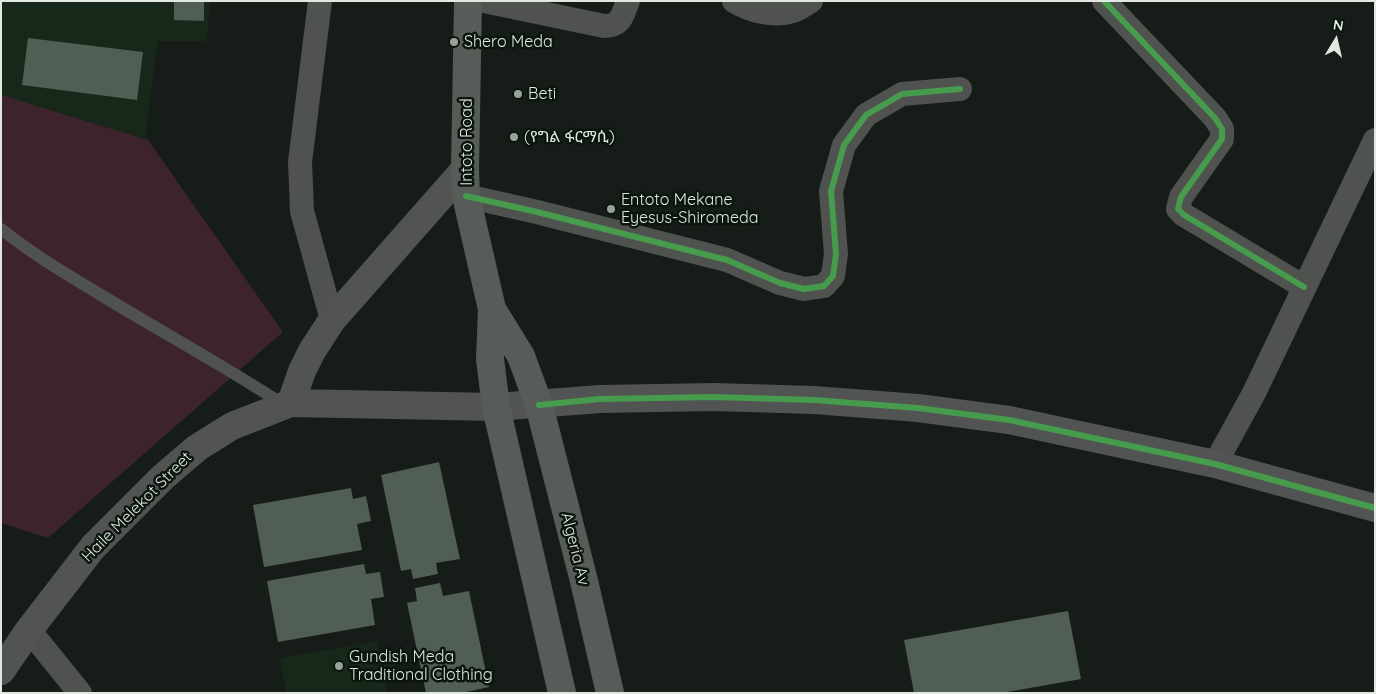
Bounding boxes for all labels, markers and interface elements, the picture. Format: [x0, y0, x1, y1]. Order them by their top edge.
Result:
north arrow [1311, 15, 1361, 65]
text: N [1332, 15, 1345, 35]
place label: Shero Meda [464, 32, 553, 52]
marker: Shero Meda [448, 36, 460, 48]
place label: Beti [528, 84, 556, 104]
marker: Beti [512, 88, 524, 100]
street label: Intoto Road [457, 98, 477, 186]
place label: (የግል ፋርማሲ) [524, 127, 615, 147]
marker: (የግል ፋርማሲ) [508, 131, 520, 143]
place label: Entoto Mekane Eyesus-Shiromeda [621, 190, 758, 228]
marker: Entoto Mekane Eyesus-Shiromeda [605, 203, 617, 215]
street label: Haile Melekot Street [78, 448, 196, 566]
street label: Algeria Av [557, 510, 593, 588]
place label: Gundish Meda Traditional Clothing [349, 647, 493, 685]
marker: Gundish Meda Traditional Clothing [333, 660, 345, 672]

